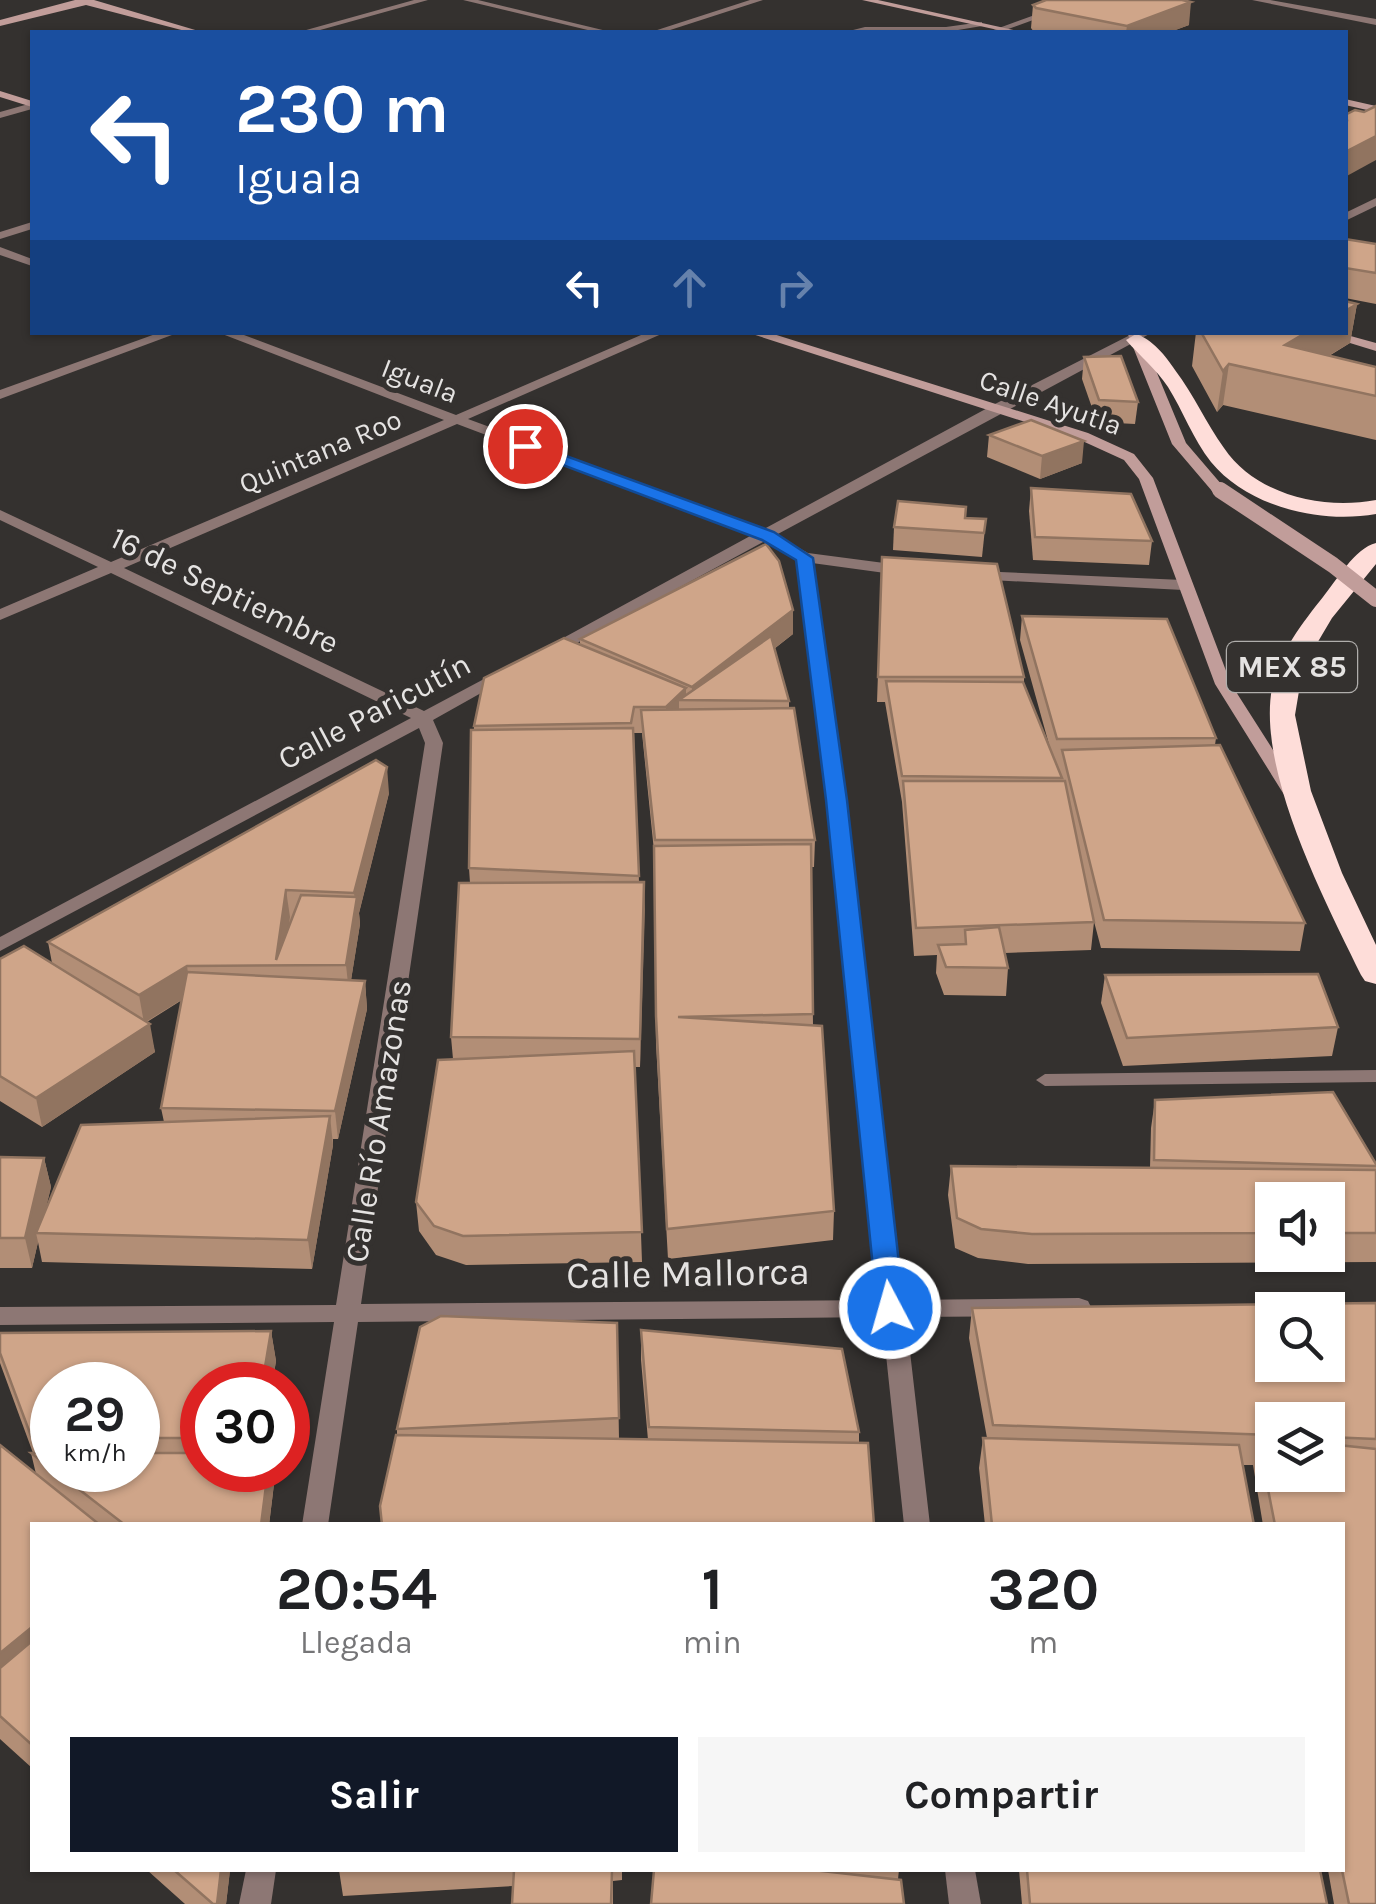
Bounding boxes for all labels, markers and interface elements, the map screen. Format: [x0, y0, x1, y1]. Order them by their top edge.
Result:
text: 230 m [235, 68, 449, 150]
icon: left [70, 70, 200, 200]
text: Iguala [235, 152, 362, 204]
icon: left [557, 260, 612, 315]
icon: ahead [662, 260, 717, 315]
icon: right [767, 260, 822, 315]
street label: Iguala [377, 351, 463, 410]
street label: Calle Ayutla [975, 363, 1126, 442]
street label: Quintana Roo [234, 402, 406, 500]
pin [483, 404, 568, 489]
icon: arrive [498, 419, 553, 474]
street label: 16 de Septiembre [105, 519, 345, 662]
road number: MEX 85 [1227, 642, 1357, 692]
street label: Calle Paricutín [272, 645, 477, 778]
street label: Calle Río Amazonas [338, 977, 419, 1265]
map controls [1255, 1182, 1345, 1492]
button: sound [1255, 1182, 1345, 1272]
street label: Calle Mallorca [566, 1249, 810, 1298]
position arrow [838, 1256, 942, 1360]
button: search [1255, 1292, 1345, 1382]
speed limit sign: 30 [180, 1362, 310, 1492]
text: 29 [65, 1385, 125, 1444]
button: layers [1255, 1402, 1345, 1492]
text: km/h [63, 1438, 127, 1467]
text: 20:54 [276, 1554, 437, 1624]
text: 1 [702, 1554, 723, 1624]
text: 320 [988, 1554, 1099, 1624]
text: Llegada [300, 1624, 413, 1661]
text: min [683, 1624, 742, 1661]
text: m [1028, 1624, 1058, 1661]
button: Salir [70, 1737, 678, 1852]
button: Compartir [698, 1737, 1305, 1852]

